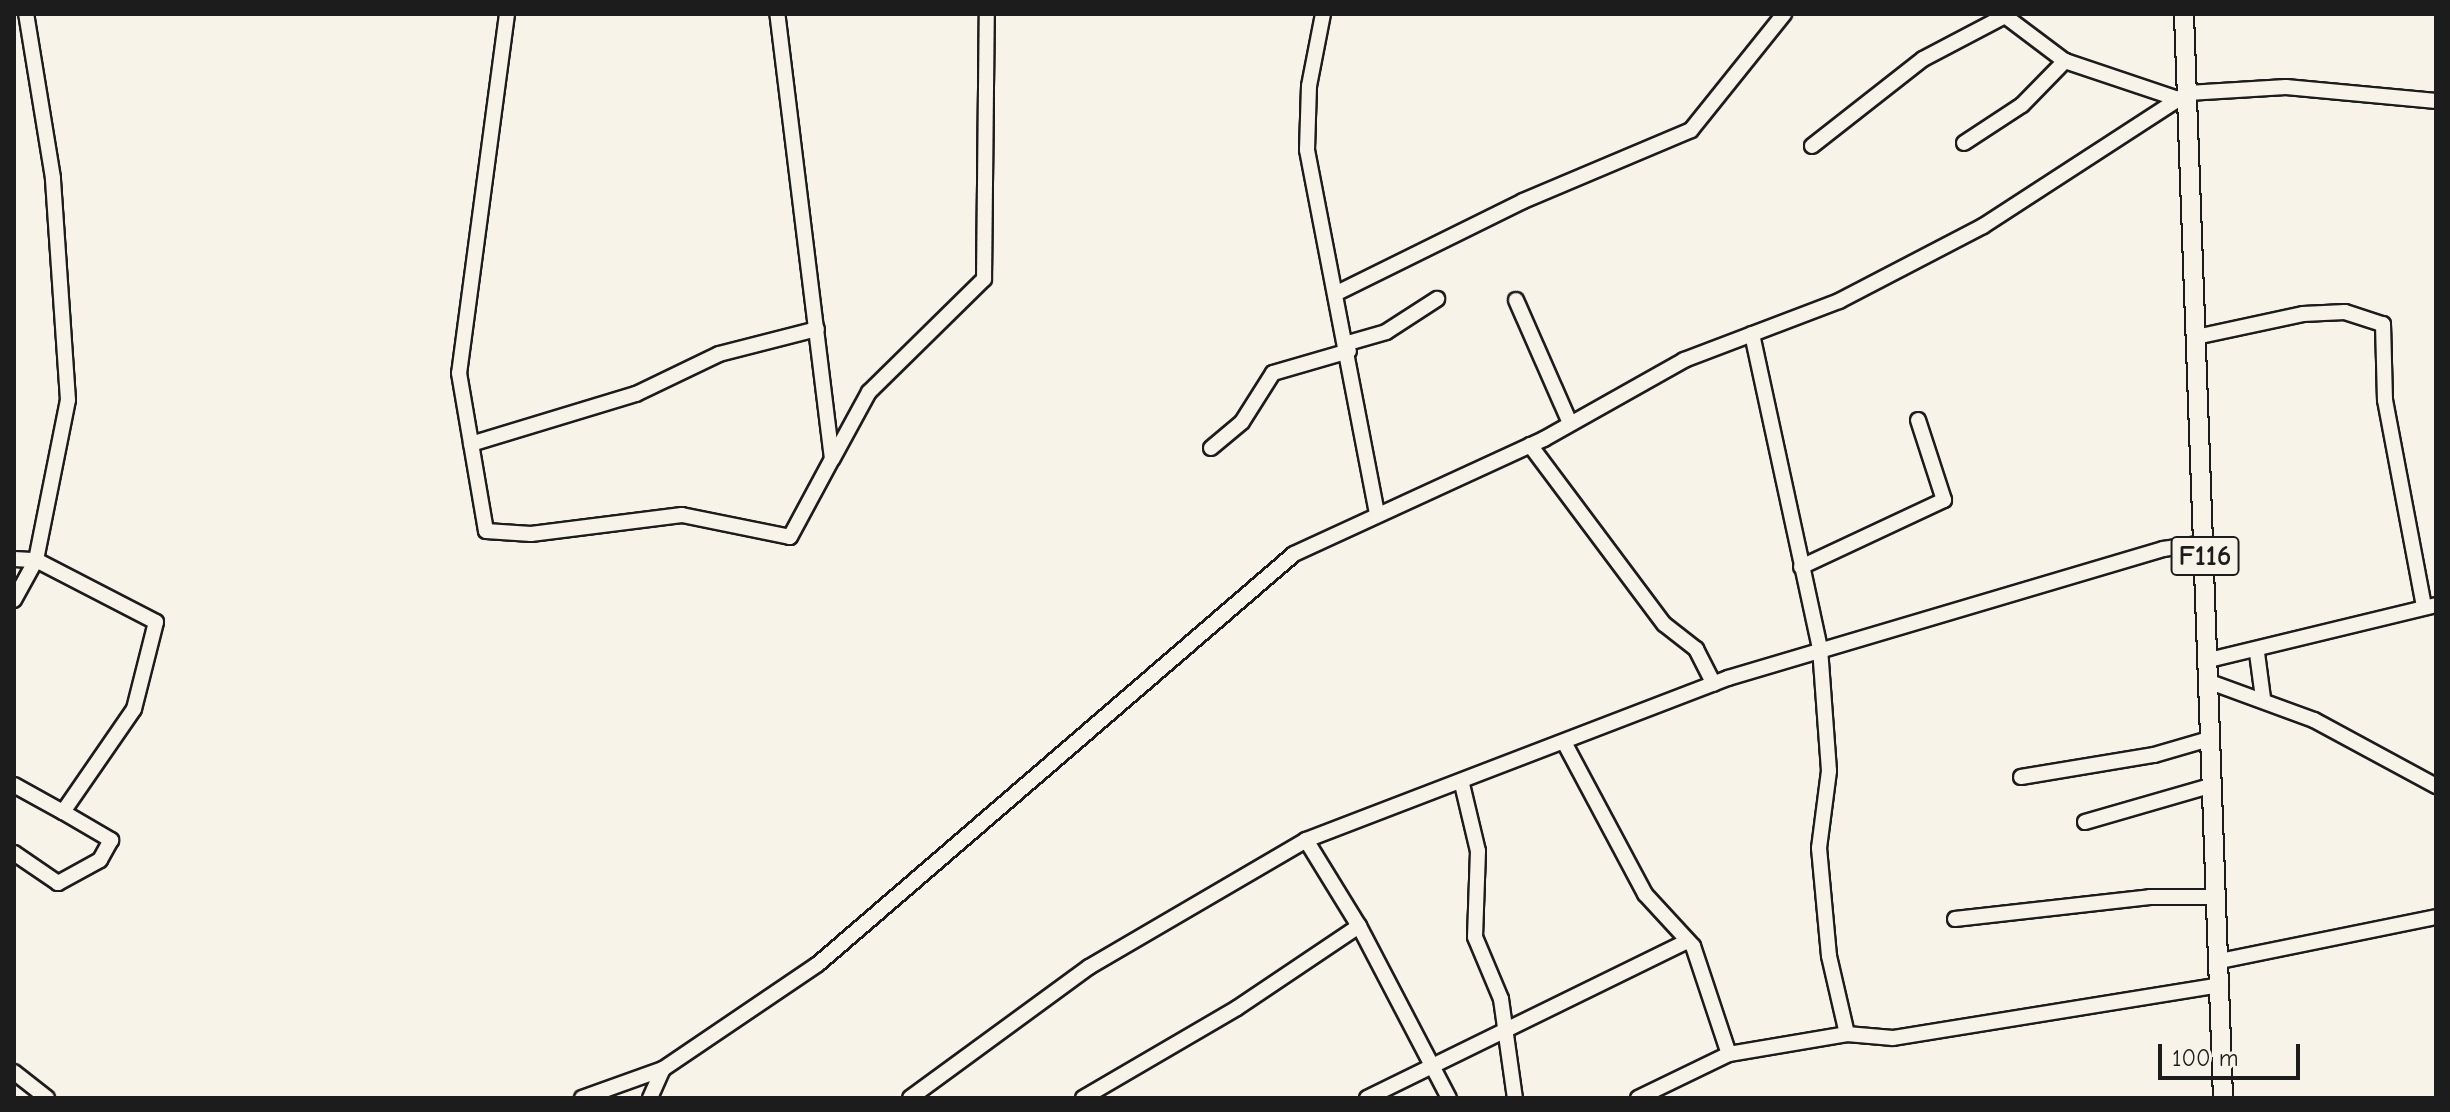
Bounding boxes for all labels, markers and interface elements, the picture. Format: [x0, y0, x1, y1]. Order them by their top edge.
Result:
road number: F116 [2169, 532, 2241, 580]
scale bar [2162, 1028, 2304, 1078]
text: 100 m [2172, 1044, 2239, 1072]

